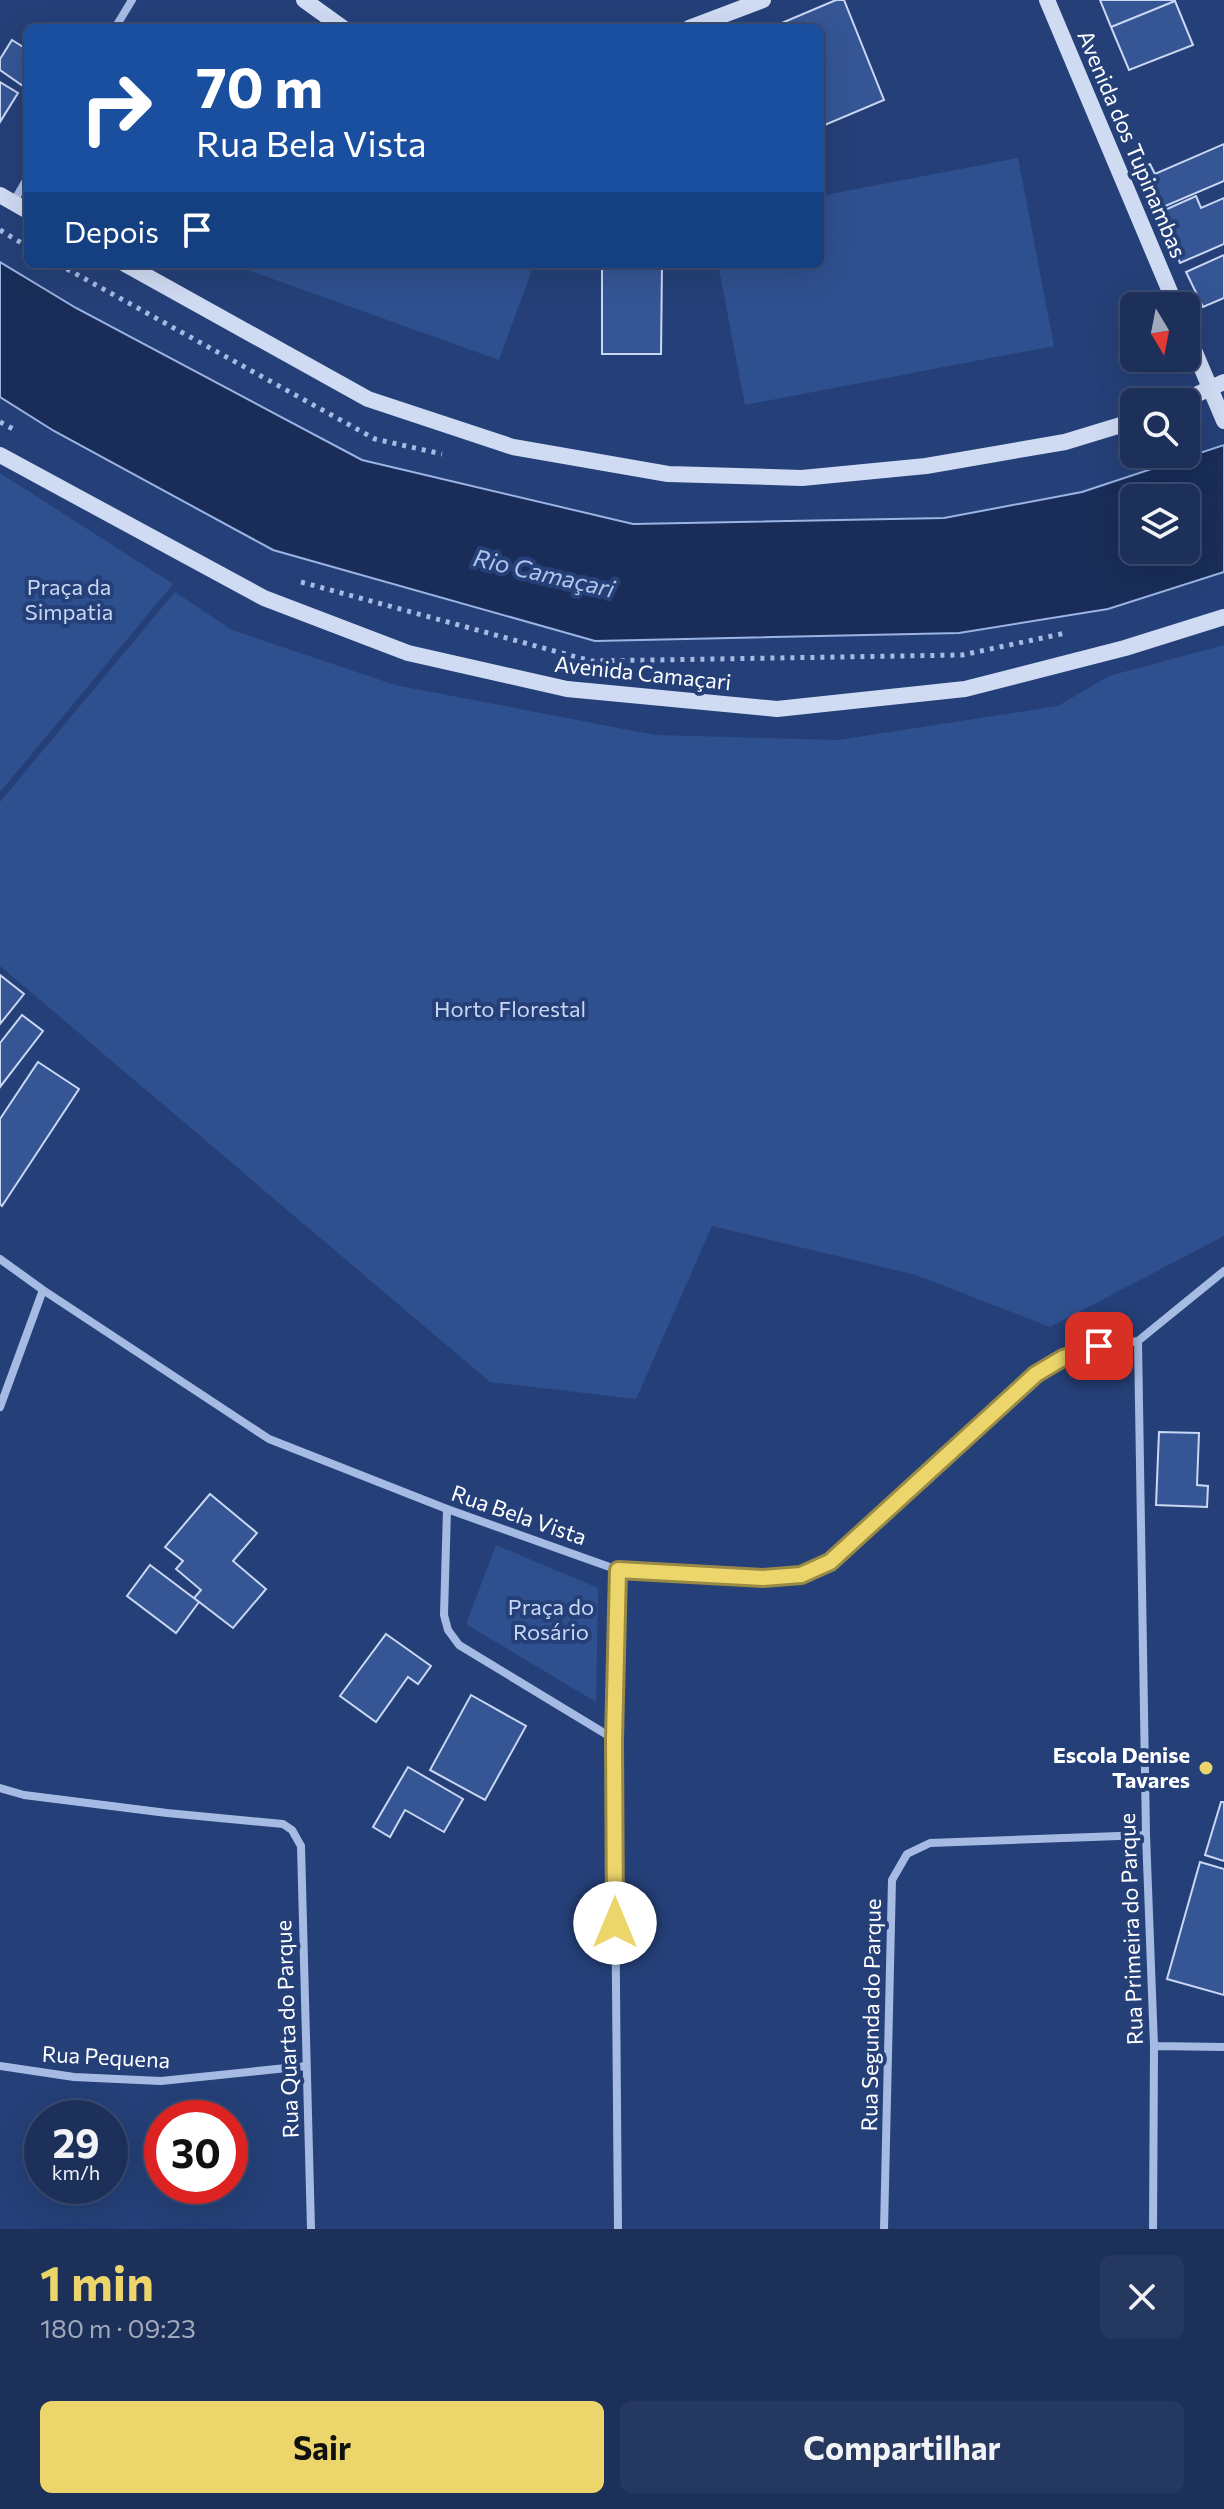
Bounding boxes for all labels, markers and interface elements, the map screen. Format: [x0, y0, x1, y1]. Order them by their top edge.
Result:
street label: Avenida dos Tupinambas [1072, 26, 1193, 262]
text: 70 m [196, 51, 323, 120]
icon: right [64, 56, 168, 160]
text: Rua Bela Vista [196, 120, 427, 164]
icon: arrive [175, 208, 219, 252]
text: Depois [64, 212, 159, 249]
north arrow [1120, 292, 1200, 372]
map controls [1120, 292, 1200, 564]
button: search [1120, 388, 1200, 468]
button: layers [1120, 484, 1200, 564]
water label: Rio Camaçari [471, 542, 618, 603]
park label: Praça da Simpatia [25, 573, 113, 625]
street label: Avenida Camaçari [553, 650, 733, 695]
park label: Horto Florestal [434, 995, 586, 1022]
pin [1065, 1312, 1133, 1380]
icon: arrive [1077, 1324, 1121, 1368]
street label: Rua Bela Vista [448, 1479, 590, 1550]
park label: Praça do Rosário [508, 1593, 594, 1645]
place label: Escola Denise Tavares [1053, 1741, 1190, 1793]
marker: Escola Denise Tavares [1197, 1759, 1215, 1777]
street label: Rua Primeira do Parque [1113, 1813, 1148, 2045]
position arrow [573, 1881, 657, 1965]
street label: Rua Segunda do Parque [855, 1898, 886, 2132]
street label: Rua Quarta do Parque [269, 1919, 304, 2139]
street label: Rua Pequena [41, 2040, 171, 2073]
speed limit sign: 30 [144, 2100, 248, 2204]
text: 29 [52, 2117, 100, 2166]
text: km/h [52, 2160, 100, 2184]
text: 1 min [40, 2252, 154, 2311]
button: close [1100, 2255, 1184, 2339]
text: 180 m · 09:23 [40, 2312, 196, 2343]
button: Sair [40, 2401, 604, 2493]
button: Compartilhar [620, 2401, 1184, 2493]

